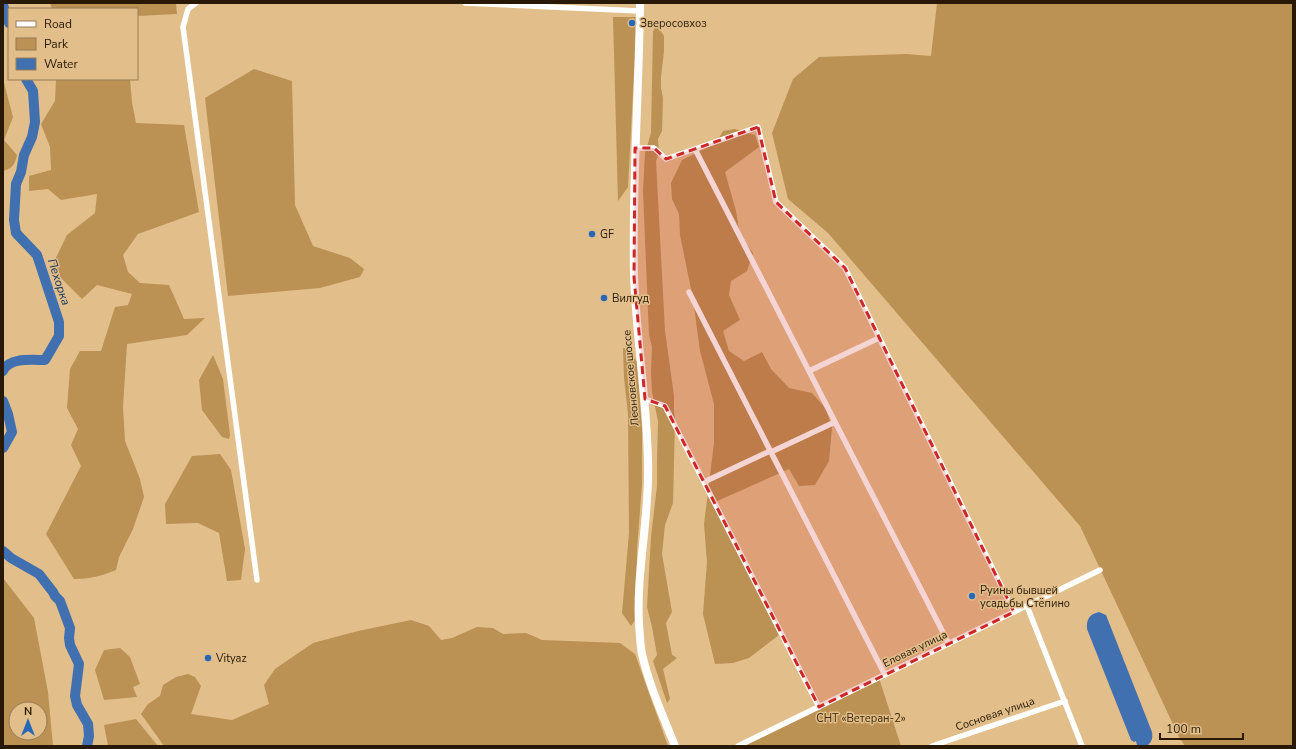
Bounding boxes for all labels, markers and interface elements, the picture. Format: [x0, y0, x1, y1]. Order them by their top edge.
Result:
legend [8, 8, 138, 80]
text: Road [44, 16, 72, 32]
place label: Зверосовхоз [640, 16, 707, 31]
marker: Зверосовхоз [627, 18, 637, 28]
text: Park [44, 36, 69, 52]
text: Water [44, 56, 78, 72]
place label: GF [600, 227, 614, 242]
marker: GF [587, 229, 597, 239]
water label: Пехорка [44, 256, 74, 308]
place label: Вилгуд [612, 291, 650, 306]
marker: Вилгуд [599, 293, 609, 303]
street label: Леоновское шоссе [619, 329, 643, 427]
place label: Руины бывшей усадьбы Стёпино [980, 583, 1070, 611]
marker: Руины бывшей усадьбы Стёпино [967, 591, 977, 601]
street label: Еловая улица [880, 627, 950, 671]
place label: Vityaz [215, 651, 247, 666]
marker: Vityaz [203, 653, 213, 663]
street label: Сосновая улица [953, 693, 1037, 735]
north arrow [8, 701, 48, 741]
text: N [24, 704, 32, 719]
park label: СНТ «Ветеран-2» [816, 711, 906, 726]
scale bar [1160, 715, 1243, 741]
text: 100 m [1166, 721, 1201, 737]

